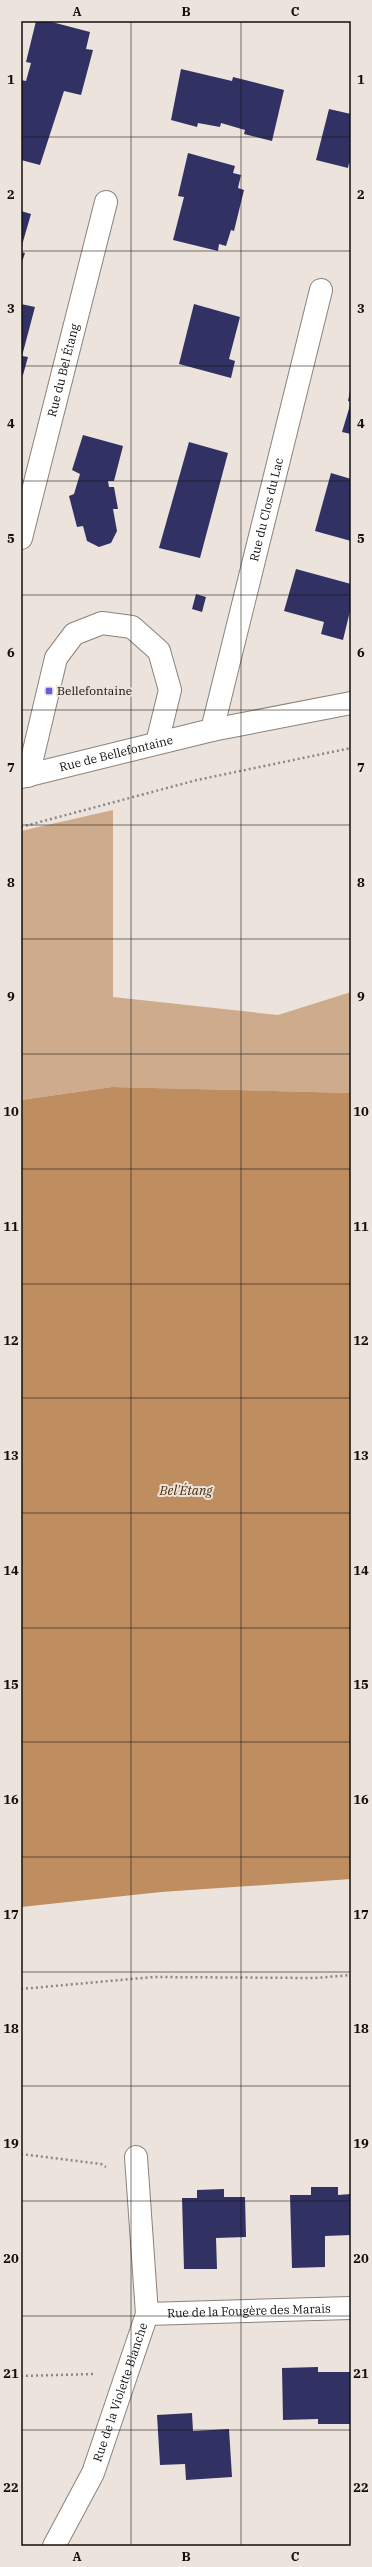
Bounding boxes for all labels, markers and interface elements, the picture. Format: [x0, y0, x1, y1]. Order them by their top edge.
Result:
text: A [72, 3, 82, 20]
text: B [181, 3, 191, 20]
text: C [291, 3, 300, 20]
text: 1 [7, 71, 15, 88]
text: 1 [357, 71, 365, 88]
text: 2 [7, 186, 15, 203]
text: 2 [357, 186, 365, 203]
text: 3 [7, 300, 15, 317]
text: 3 [357, 300, 365, 317]
street label: Rue du Bel Étang [44, 321, 82, 418]
text: 4 [7, 415, 15, 432]
text: 4 [357, 415, 365, 432]
street label: Rue du Clos du Lac [246, 456, 286, 563]
text: 5 [7, 530, 15, 547]
text: 5 [357, 530, 365, 547]
text: 6 [7, 644, 15, 661]
text: 6 [357, 644, 365, 661]
place label: Bellefontaine [57, 683, 132, 698]
marker: Bellefontaine [44, 686, 54, 696]
street label: Rue de Bellefontaine [58, 732, 174, 774]
text: 7 [7, 759, 15, 776]
text: 7 [357, 759, 365, 776]
text: 8 [7, 874, 15, 891]
text: 8 [357, 874, 365, 891]
text: 9 [7, 988, 15, 1005]
text: 9 [357, 988, 365, 1005]
text: 10 [3, 1103, 19, 1120]
text: 10 [353, 1103, 369, 1120]
text: 11 [3, 1218, 19, 1235]
text: 11 [353, 1218, 369, 1235]
text: 12 [3, 1332, 19, 1349]
text: 12 [353, 1332, 369, 1349]
text: 13 [3, 1447, 19, 1464]
text: 13 [353, 1447, 369, 1464]
water label: Bel'Étang [159, 1482, 213, 1499]
text: 14 [3, 1562, 19, 1579]
text: 14 [353, 1562, 369, 1579]
text: 15 [3, 1676, 19, 1693]
text: 15 [353, 1676, 369, 1693]
text: 16 [3, 1791, 19, 1808]
text: 16 [353, 1791, 369, 1808]
text: 17 [3, 1906, 19, 1923]
text: 17 [353, 1906, 369, 1923]
text: 18 [3, 2020, 19, 2037]
text: 18 [353, 2020, 369, 2037]
text: 19 [3, 2135, 19, 2152]
text: 19 [353, 2135, 369, 2152]
text: 20 [3, 2250, 19, 2267]
text: 20 [353, 2250, 369, 2267]
street label: Rue de la Fougère des Marais [167, 2301, 331, 2320]
street label: Rue de la Violette Blanche [89, 2321, 151, 2464]
text: 21 [3, 2365, 19, 2382]
text: 21 [353, 2365, 369, 2382]
text: 22 [3, 2479, 19, 2496]
text: 22 [353, 2479, 369, 2496]
text: A [72, 2548, 82, 2565]
text: B [181, 2548, 191, 2565]
text: C [291, 2548, 300, 2565]

